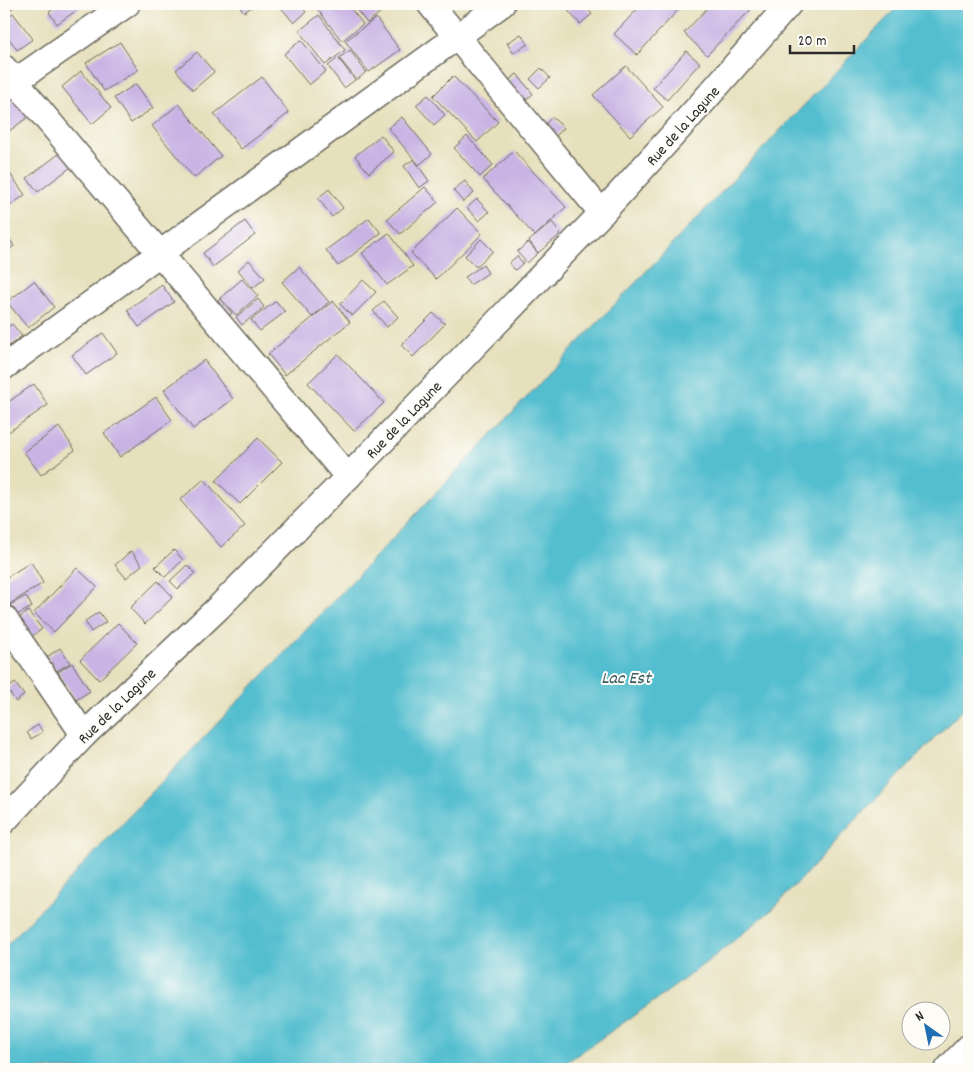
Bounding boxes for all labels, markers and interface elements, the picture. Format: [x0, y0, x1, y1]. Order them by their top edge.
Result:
scale bar [790, 22, 854, 54]
text: 20 m [798, 31, 826, 53]
street label: Rue de la Lagune [642, 81, 726, 172]
street label: Rue de la Lagune [361, 376, 448, 465]
street label: Rue de la Lagune [73, 663, 162, 750]
water label: Lac Est [601, 667, 653, 692]
north arrow [900, 1000, 950, 1050]
text: N [912, 1006, 928, 1027]

